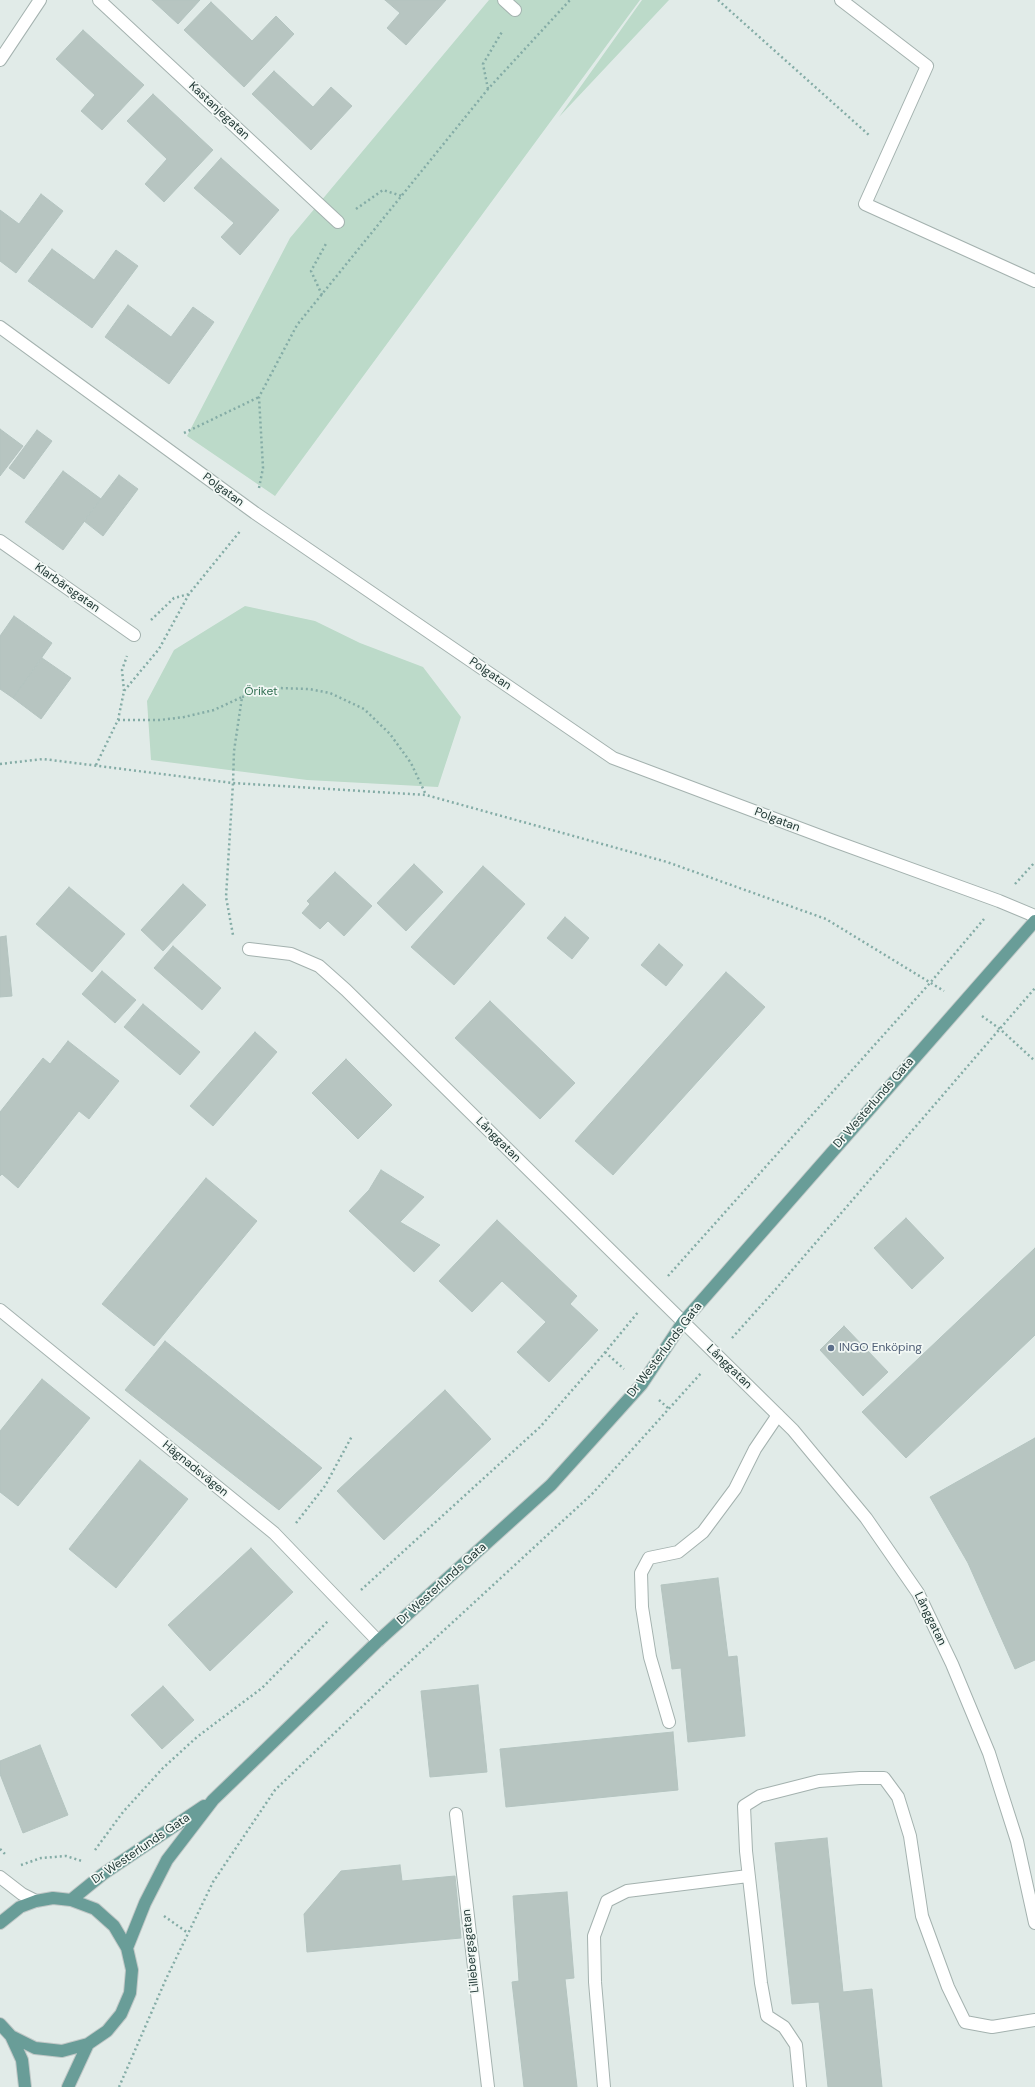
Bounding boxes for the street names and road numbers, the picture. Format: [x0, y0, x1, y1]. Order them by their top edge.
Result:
street label: Kastanjegatan [186, 79, 252, 143]
street label: Polgatan [200, 470, 246, 510]
street label: Klarbärsgatan [32, 560, 102, 616]
street label: Polgatan [466, 655, 514, 693]
street label: Polgatan [752, 805, 802, 835]
street label: Dr Westerlunds Gata [831, 1055, 917, 1151]
street label: Långgatan [473, 1115, 523, 1165]
street label: Dr Westerlunds Gata [625, 1300, 705, 1400]
street label: Långgatan [703, 1342, 755, 1392]
street label: Hägnadsvägen [159, 1438, 231, 1500]
street label: Dr Westerlunds Gata [394, 1540, 490, 1628]
street label: Långgatan [911, 1590, 949, 1648]
street label: Dr Westerlunds Gata [89, 1811, 193, 1887]
street label: Lillebergsgatan [459, 1909, 483, 1993]

